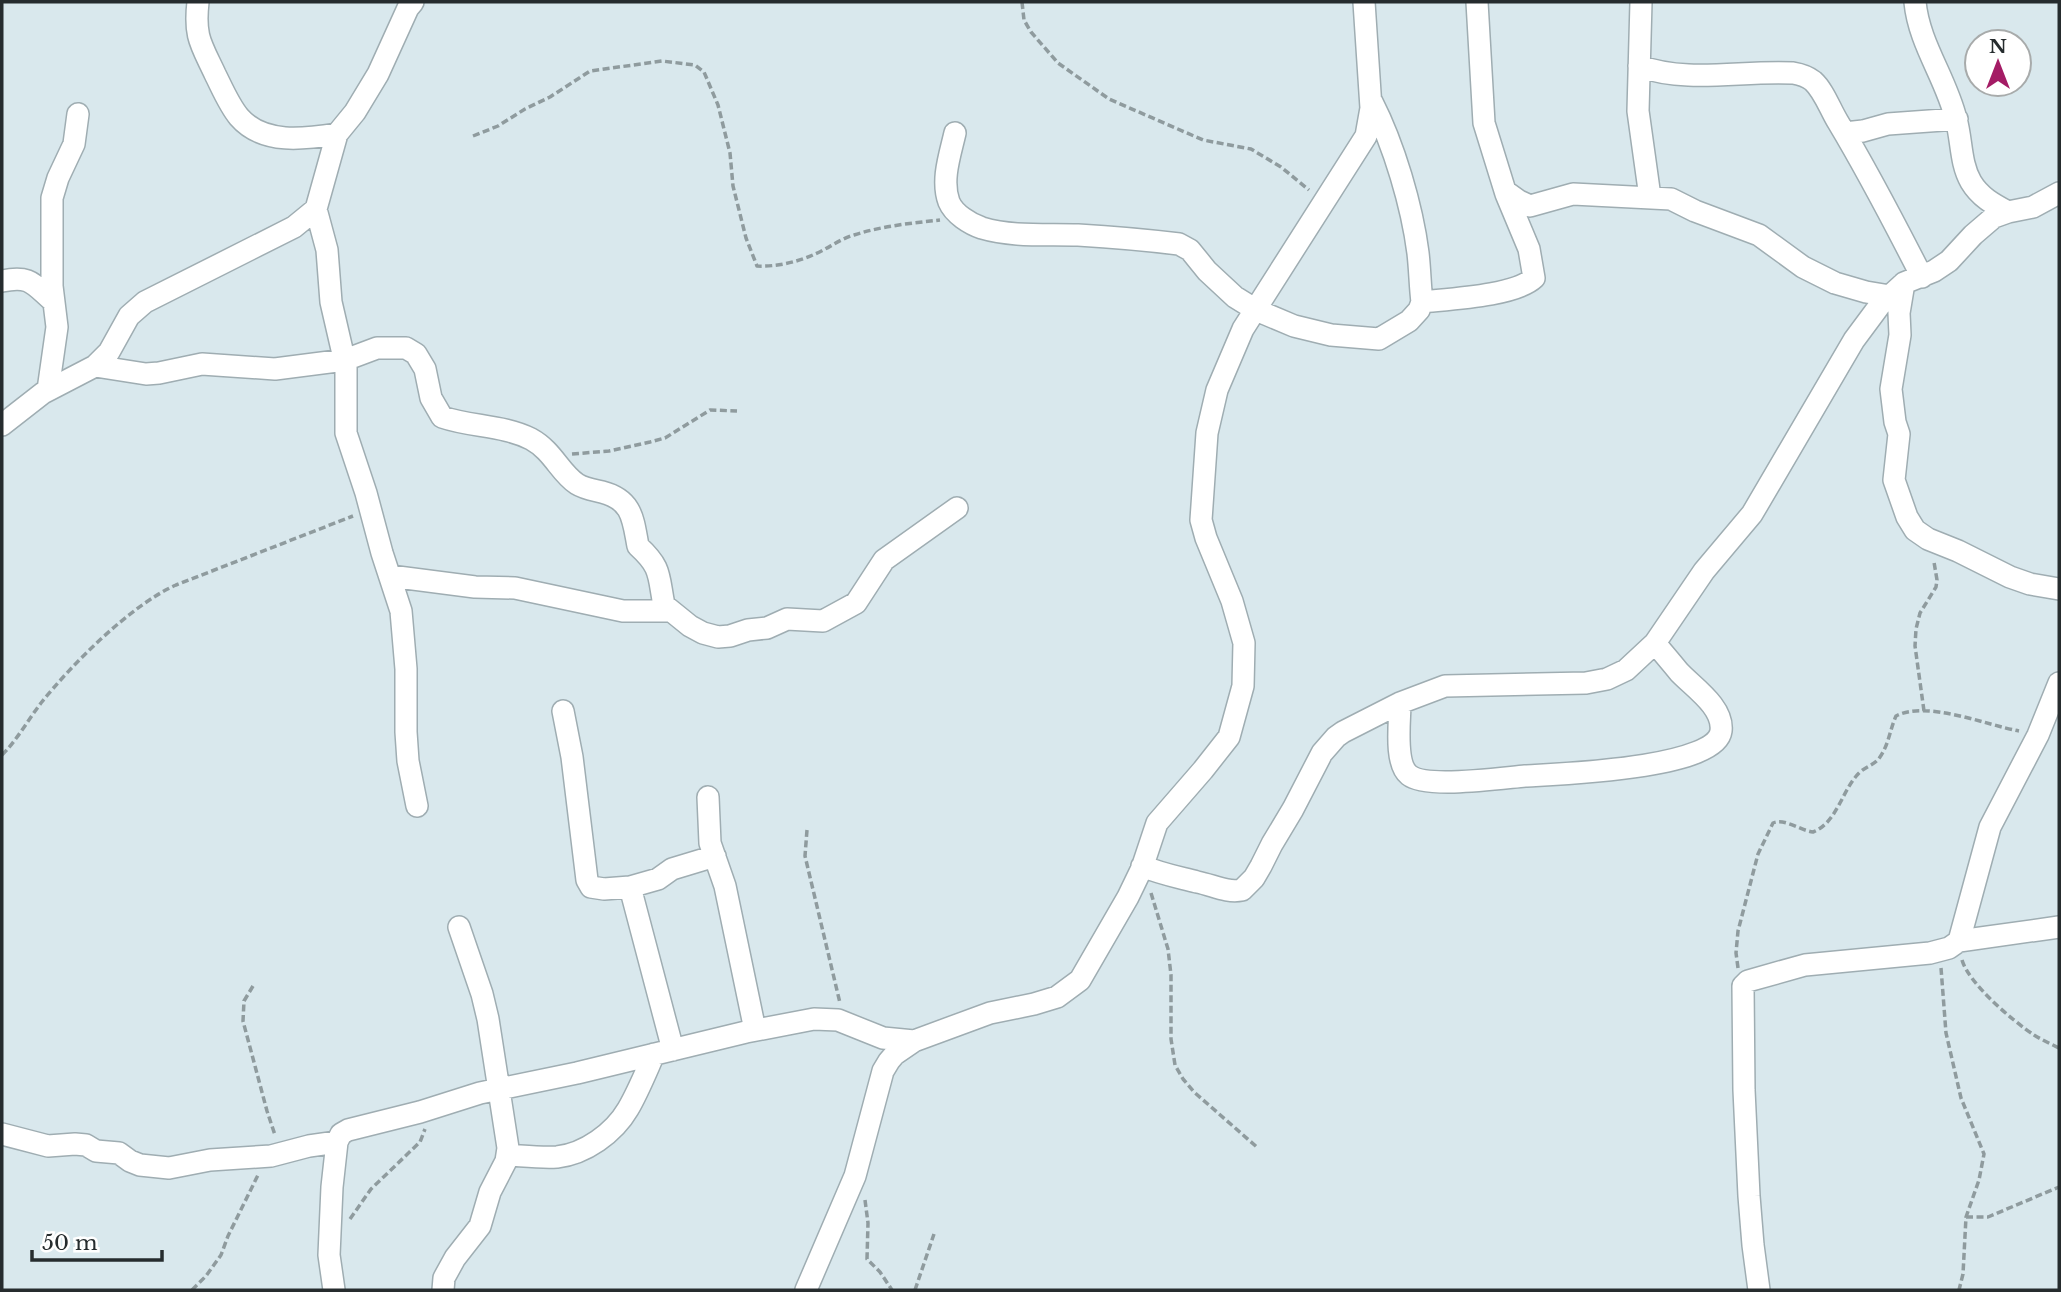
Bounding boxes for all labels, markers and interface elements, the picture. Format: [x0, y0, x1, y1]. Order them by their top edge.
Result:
north arrow [1963, 28, 2033, 98]
text: N [1989, 35, 2007, 58]
scale bar [32, 1218, 161, 1262]
text: 50 m [42, 1230, 98, 1256]

